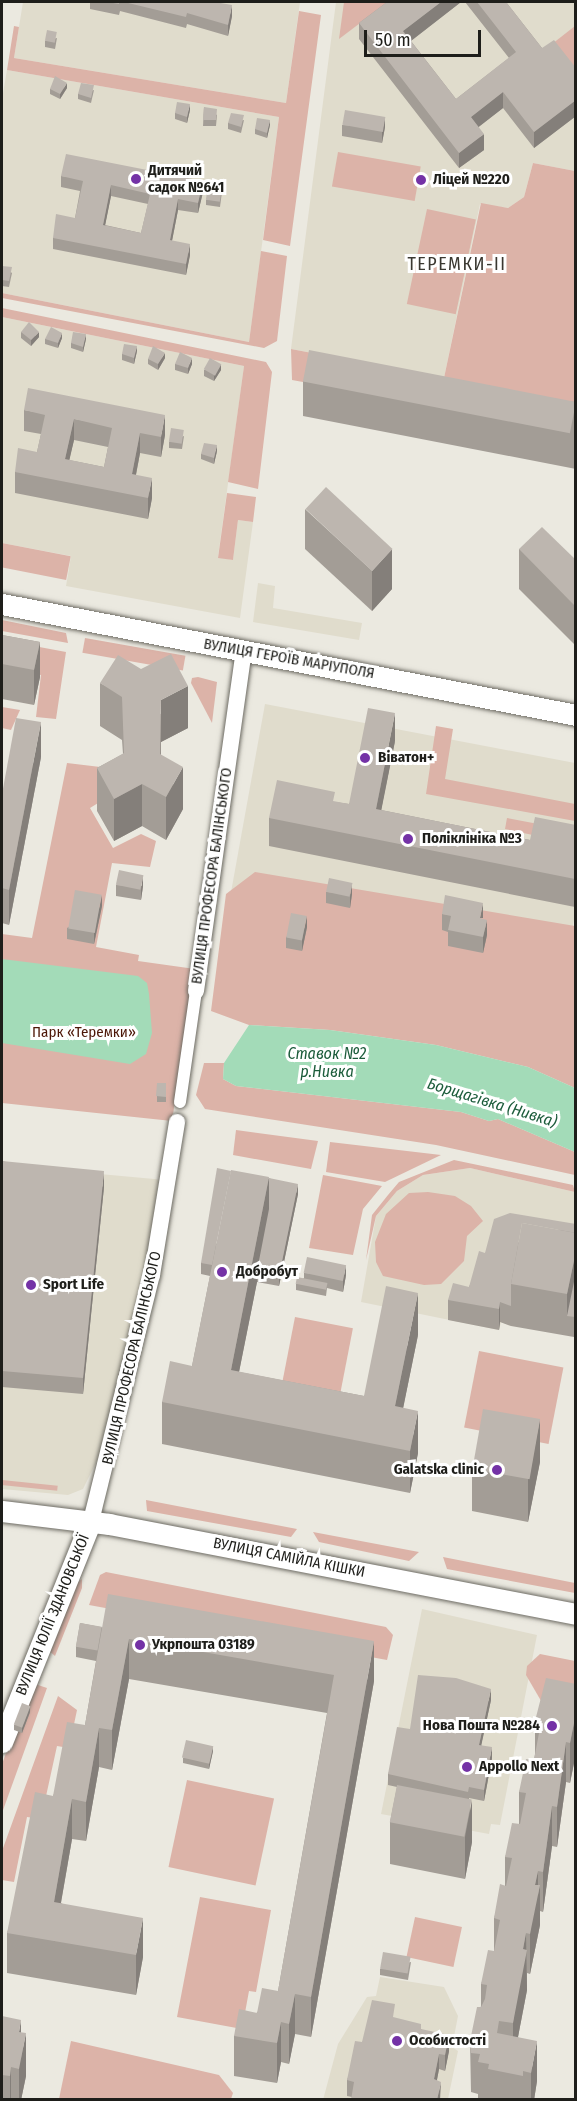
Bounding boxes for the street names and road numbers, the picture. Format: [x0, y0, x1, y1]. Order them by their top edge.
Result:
street label: ВУЛИЦЯ ГЕРОЇВ МАРІУПОЛЯ [202, 635, 376, 683]
street label: ВУЛИЦЯ ПРОФЕСОРА БАЛІНСЬКОГО [188, 767, 236, 985]
street label: ВУЛИЦЯ ПРОФЕСОРА БАЛІНСЬКОГО [99, 1250, 165, 1466]
street label: ВУЛИЦЯ ЮЛІЇ ЗДАНОВСЬКОЇ [12, 1532, 94, 1698]
street label: ВУЛИЦЯ САМІЙЛА КІШКИ [212, 1534, 366, 1582]

